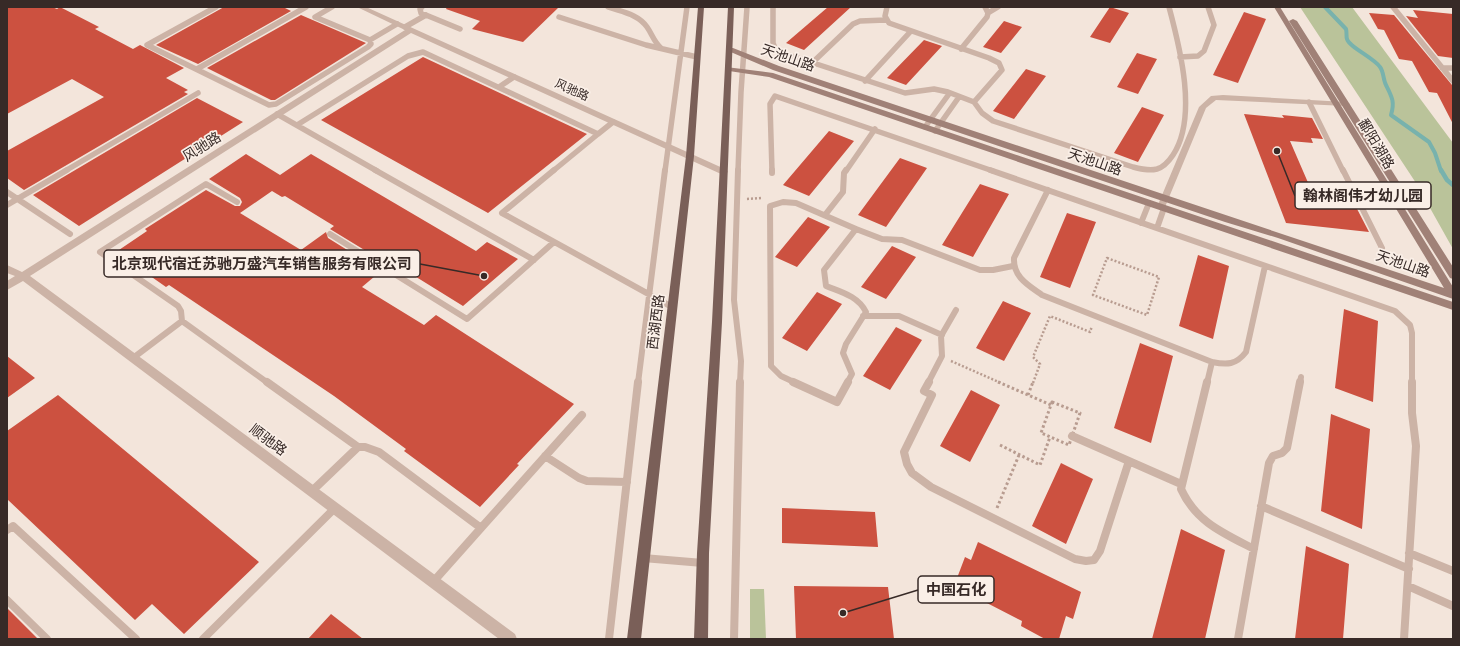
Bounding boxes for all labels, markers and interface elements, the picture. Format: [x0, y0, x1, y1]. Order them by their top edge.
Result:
street label: 天池山路 [759, 41, 817, 75]
street label: 风驰路 [553, 76, 591, 104]
street label: 鄱阳湖路 [1354, 116, 1398, 172]
street label: 风驰路 [180, 129, 224, 165]
street label: 天池山路 [1066, 145, 1124, 179]
callout: 翰林阁伟才幼儿园 [1295, 182, 1431, 209]
text: 翰林阁伟才幼儿园 [1303, 187, 1423, 205]
street label: 天池山路 [1374, 247, 1432, 281]
callout: 北京现代宿迁苏驰万盛汽车销售服务有限公司 [104, 250, 420, 277]
text: 北京现代宿迁苏驰万盛汽车销售服务有限公司 [112, 255, 412, 273]
street label: 西湖西路 [644, 293, 668, 351]
street label: 顺驰路 [246, 421, 290, 459]
callout: 中国石化 [918, 576, 994, 603]
text: 中国石化 [926, 581, 986, 599]

